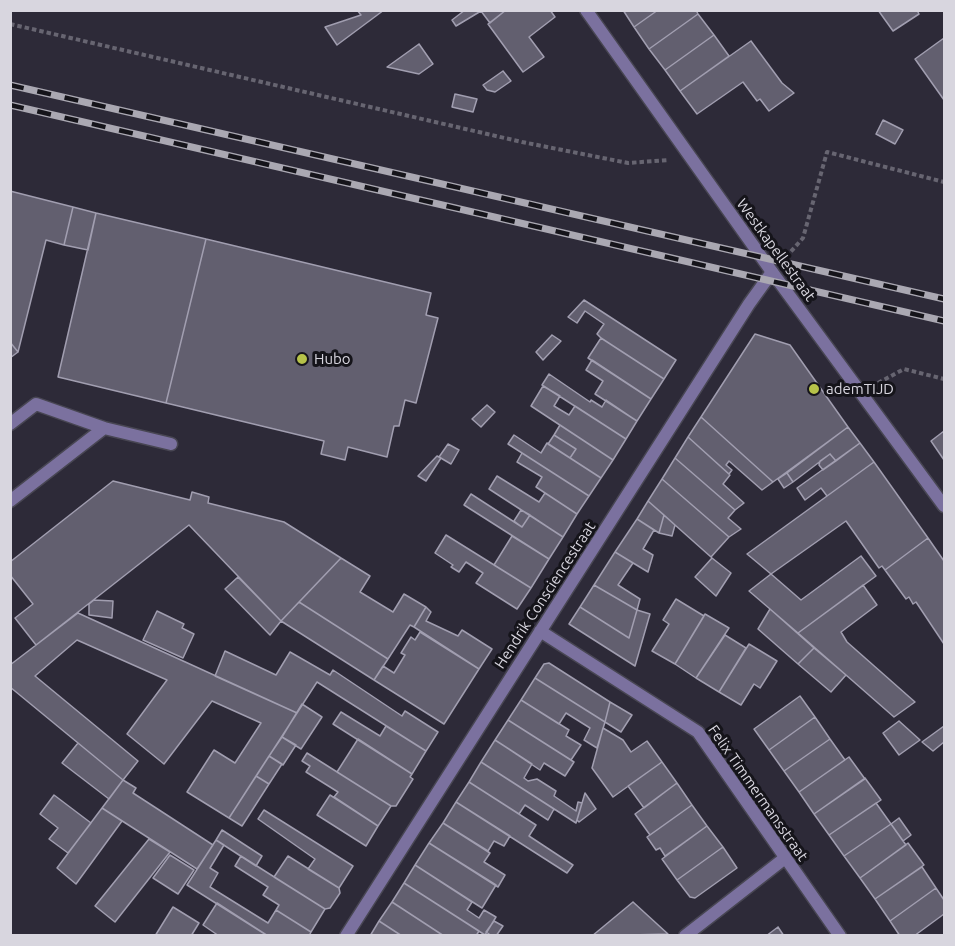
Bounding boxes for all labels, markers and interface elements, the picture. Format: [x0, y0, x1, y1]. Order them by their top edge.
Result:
street label: Westkapellestraat [733, 195, 819, 305]
place label: Hubo [314, 350, 351, 368]
marker: Hubo [295, 352, 309, 366]
place label: ademTIJD [826, 380, 894, 398]
marker: ademTIJD [807, 382, 821, 396]
street label: Hendrik Consciencestraat [491, 518, 599, 672]
street label: Felix Timmermansstraat [704, 721, 812, 865]

